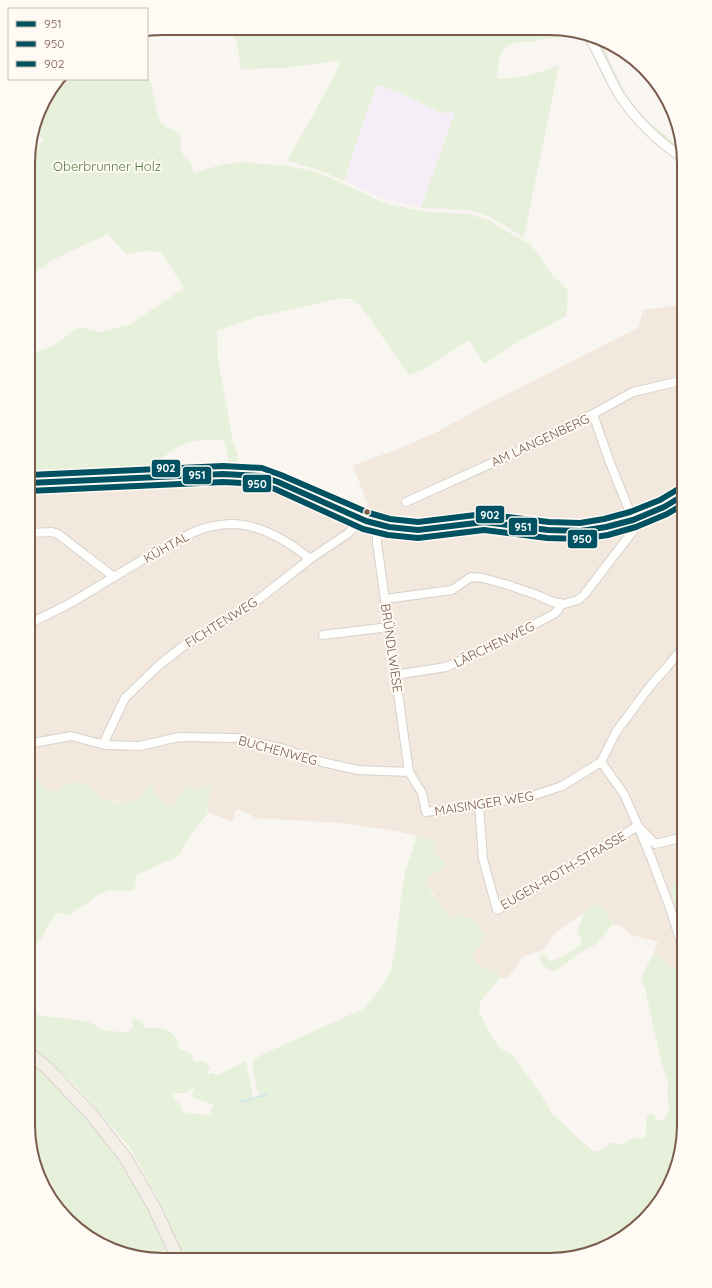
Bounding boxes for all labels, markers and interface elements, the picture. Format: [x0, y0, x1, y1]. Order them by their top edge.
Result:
legend [8, 8, 148, 80]
text: 951 [44, 16, 62, 31]
text: 950 [44, 36, 64, 51]
text: 902 [44, 56, 65, 71]
park label: Oberbrunner Holz [53, 158, 161, 174]
street label: AM LANGENBERG [488, 410, 592, 470]
line badge: 902 [151, 459, 181, 478]
text: 902 [156, 461, 176, 475]
line badge: 951 [182, 466, 212, 485]
text: 951 [189, 468, 205, 482]
line badge: 950 [242, 474, 272, 493]
text: 950 [247, 477, 267, 491]
line badge: 902 [475, 505, 505, 524]
unlabelled marker [362, 507, 372, 517]
text: 902 [480, 508, 500, 522]
line badge: 951 [508, 517, 538, 536]
text: 951 [515, 520, 531, 534]
street label: KÜHTAL [140, 528, 192, 566]
line badge: 950 [567, 529, 598, 549]
text: 950 [572, 532, 592, 546]
street label: FICHTENWEG [182, 593, 260, 651]
street label: BRÜNDLWIESE [378, 603, 406, 693]
street label: LÄRCHENWEG [451, 618, 537, 670]
street label: BUCHENWEG [237, 732, 319, 768]
street label: MAISINGER WEG [433, 787, 535, 819]
street label: EUGEN-ROTH-STRASSE [497, 827, 629, 913]

